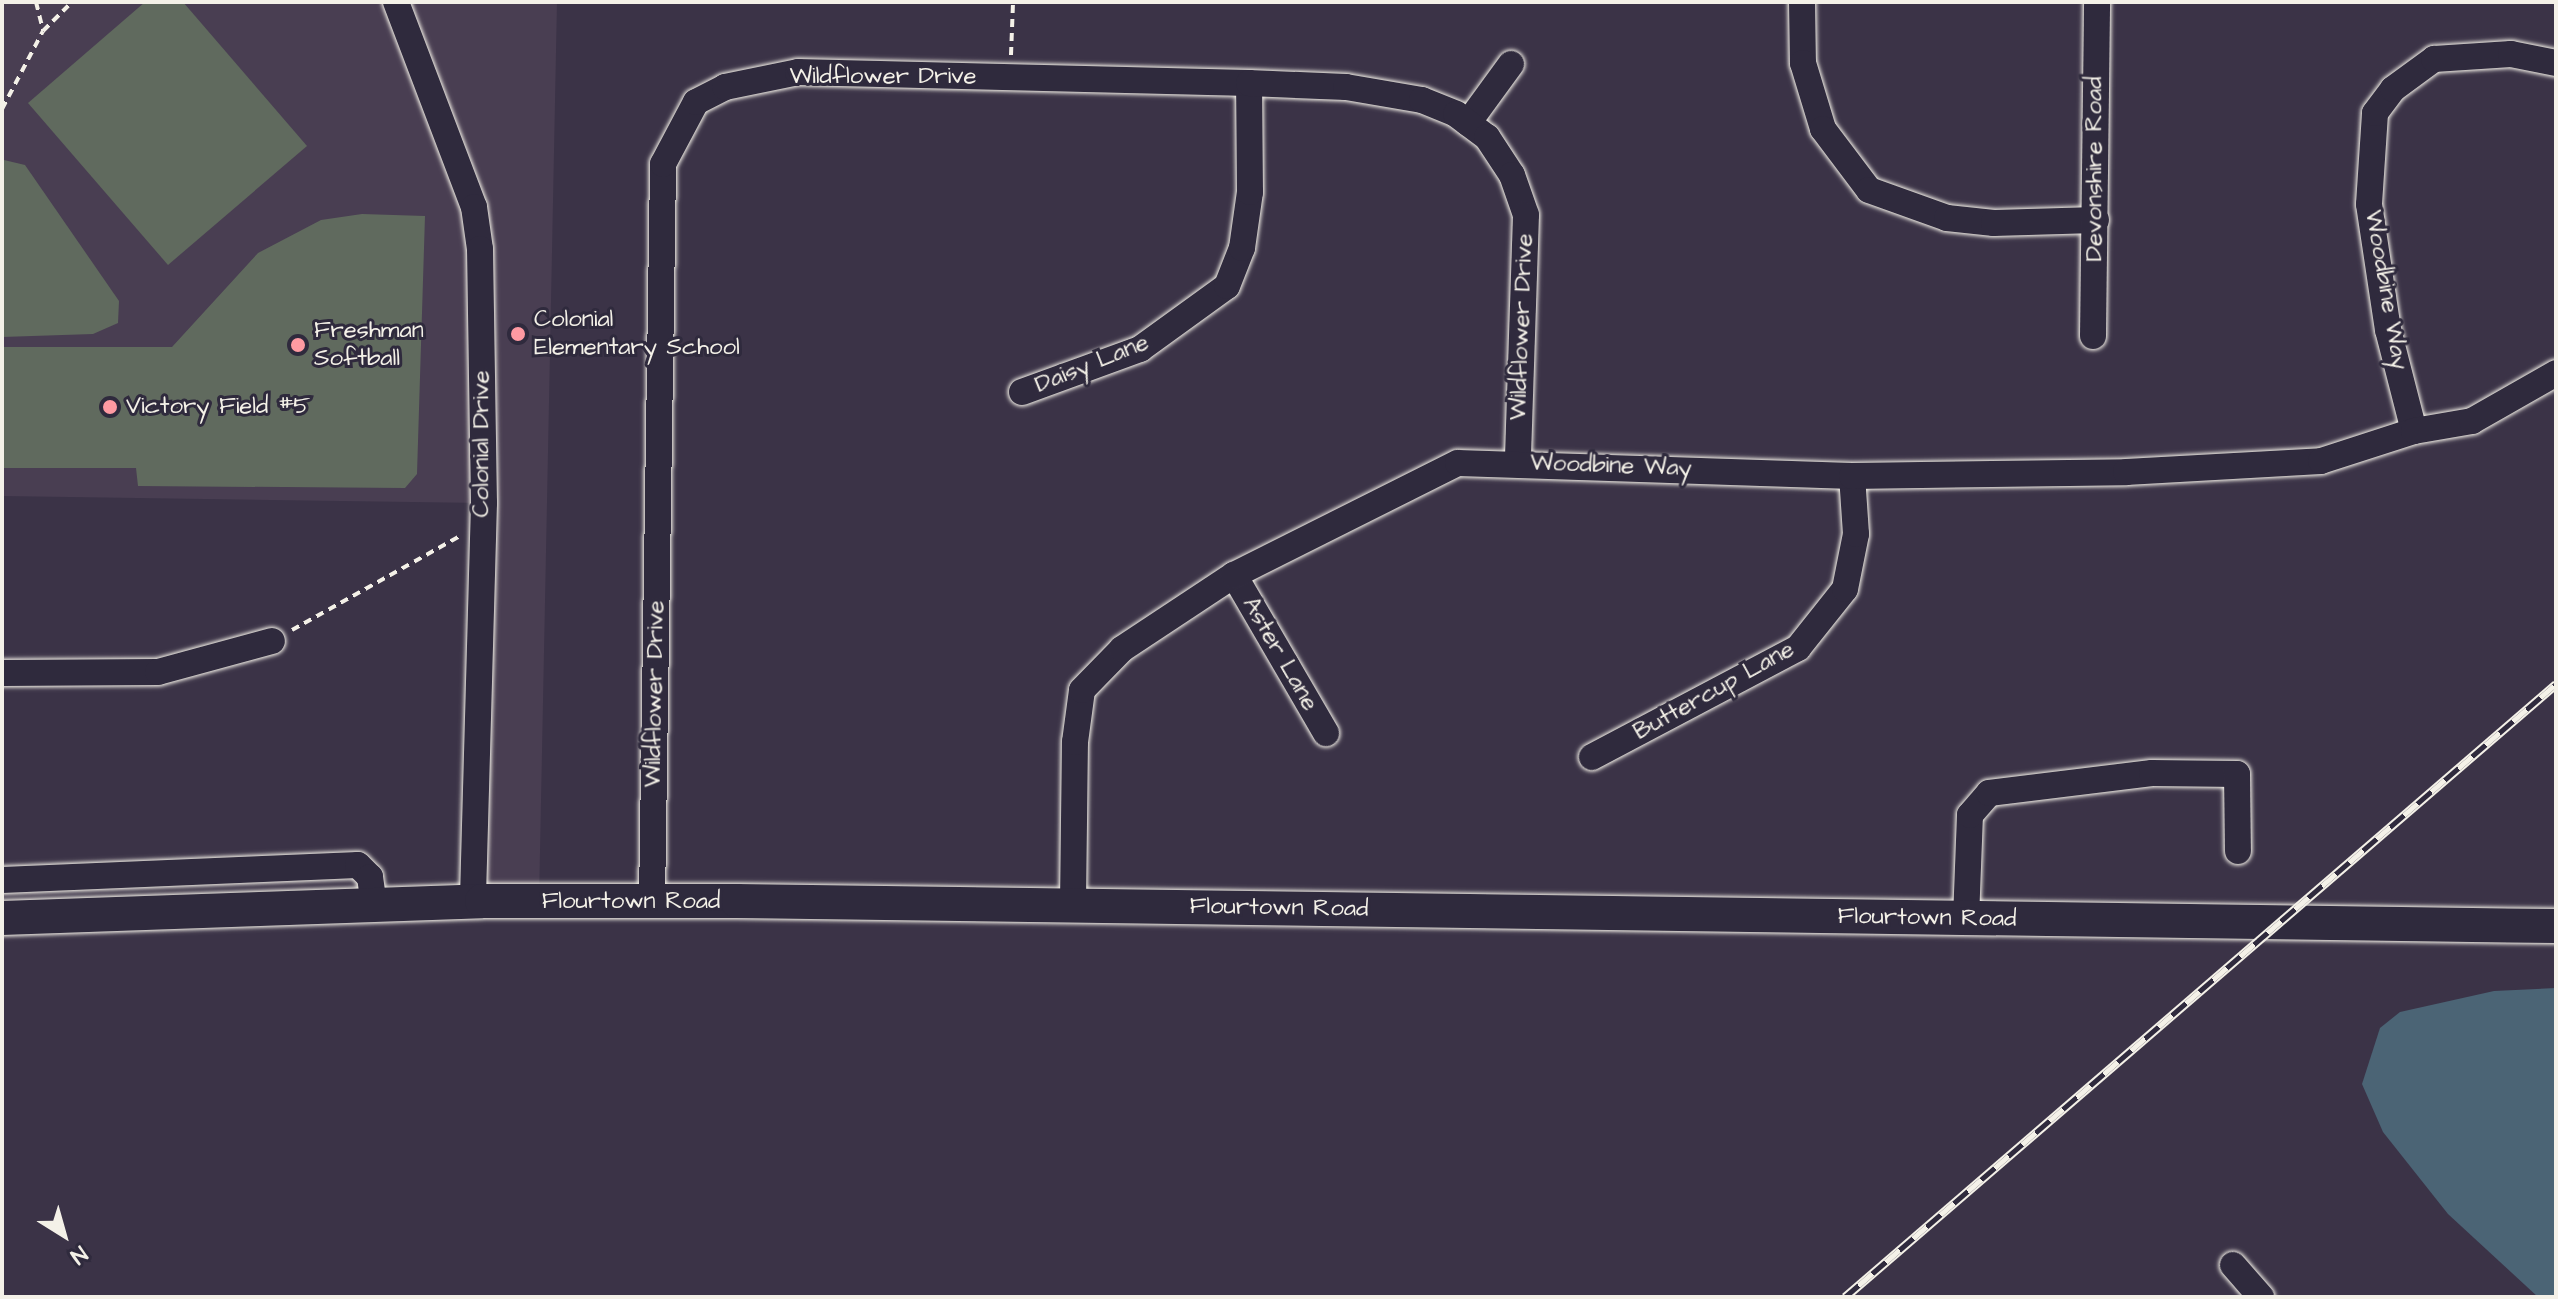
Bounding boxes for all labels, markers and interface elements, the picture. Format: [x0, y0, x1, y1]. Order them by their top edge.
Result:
street label: Wildflower Drive [790, 63, 976, 91]
street label: Devonshire Road [2081, 76, 2109, 262]
street label: Woodbine Way [2358, 208, 2414, 372]
street label: Wildflower Drive [1504, 233, 1540, 421]
place label: Colonial Elementary School [534, 306, 740, 362]
place label: Freshman Softball [314, 317, 424, 373]
marker: Colonial Elementary School [509, 325, 527, 343]
street label: Daisy Lane [1031, 328, 1153, 400]
marker: Freshman Softball [289, 336, 307, 354]
street label: Colonial Drive [468, 371, 496, 517]
place label: Victory Field #5 [126, 393, 310, 421]
marker: Victory Field #5 [101, 398, 119, 416]
street label: Woodbine Way [1530, 449, 1692, 483]
street label: Aster Lane [1236, 592, 1324, 716]
street label: Wildflower Drive [639, 600, 671, 788]
street label: Buttercup Lane [1629, 635, 1799, 747]
street label: Flourtown Road [542, 888, 720, 916]
street label: Flourtown Road [1189, 892, 1369, 924]
street label: Flourtown Road [1837, 902, 2017, 934]
north arrow [24, 1195, 104, 1275]
text: N [64, 1238, 94, 1271]

